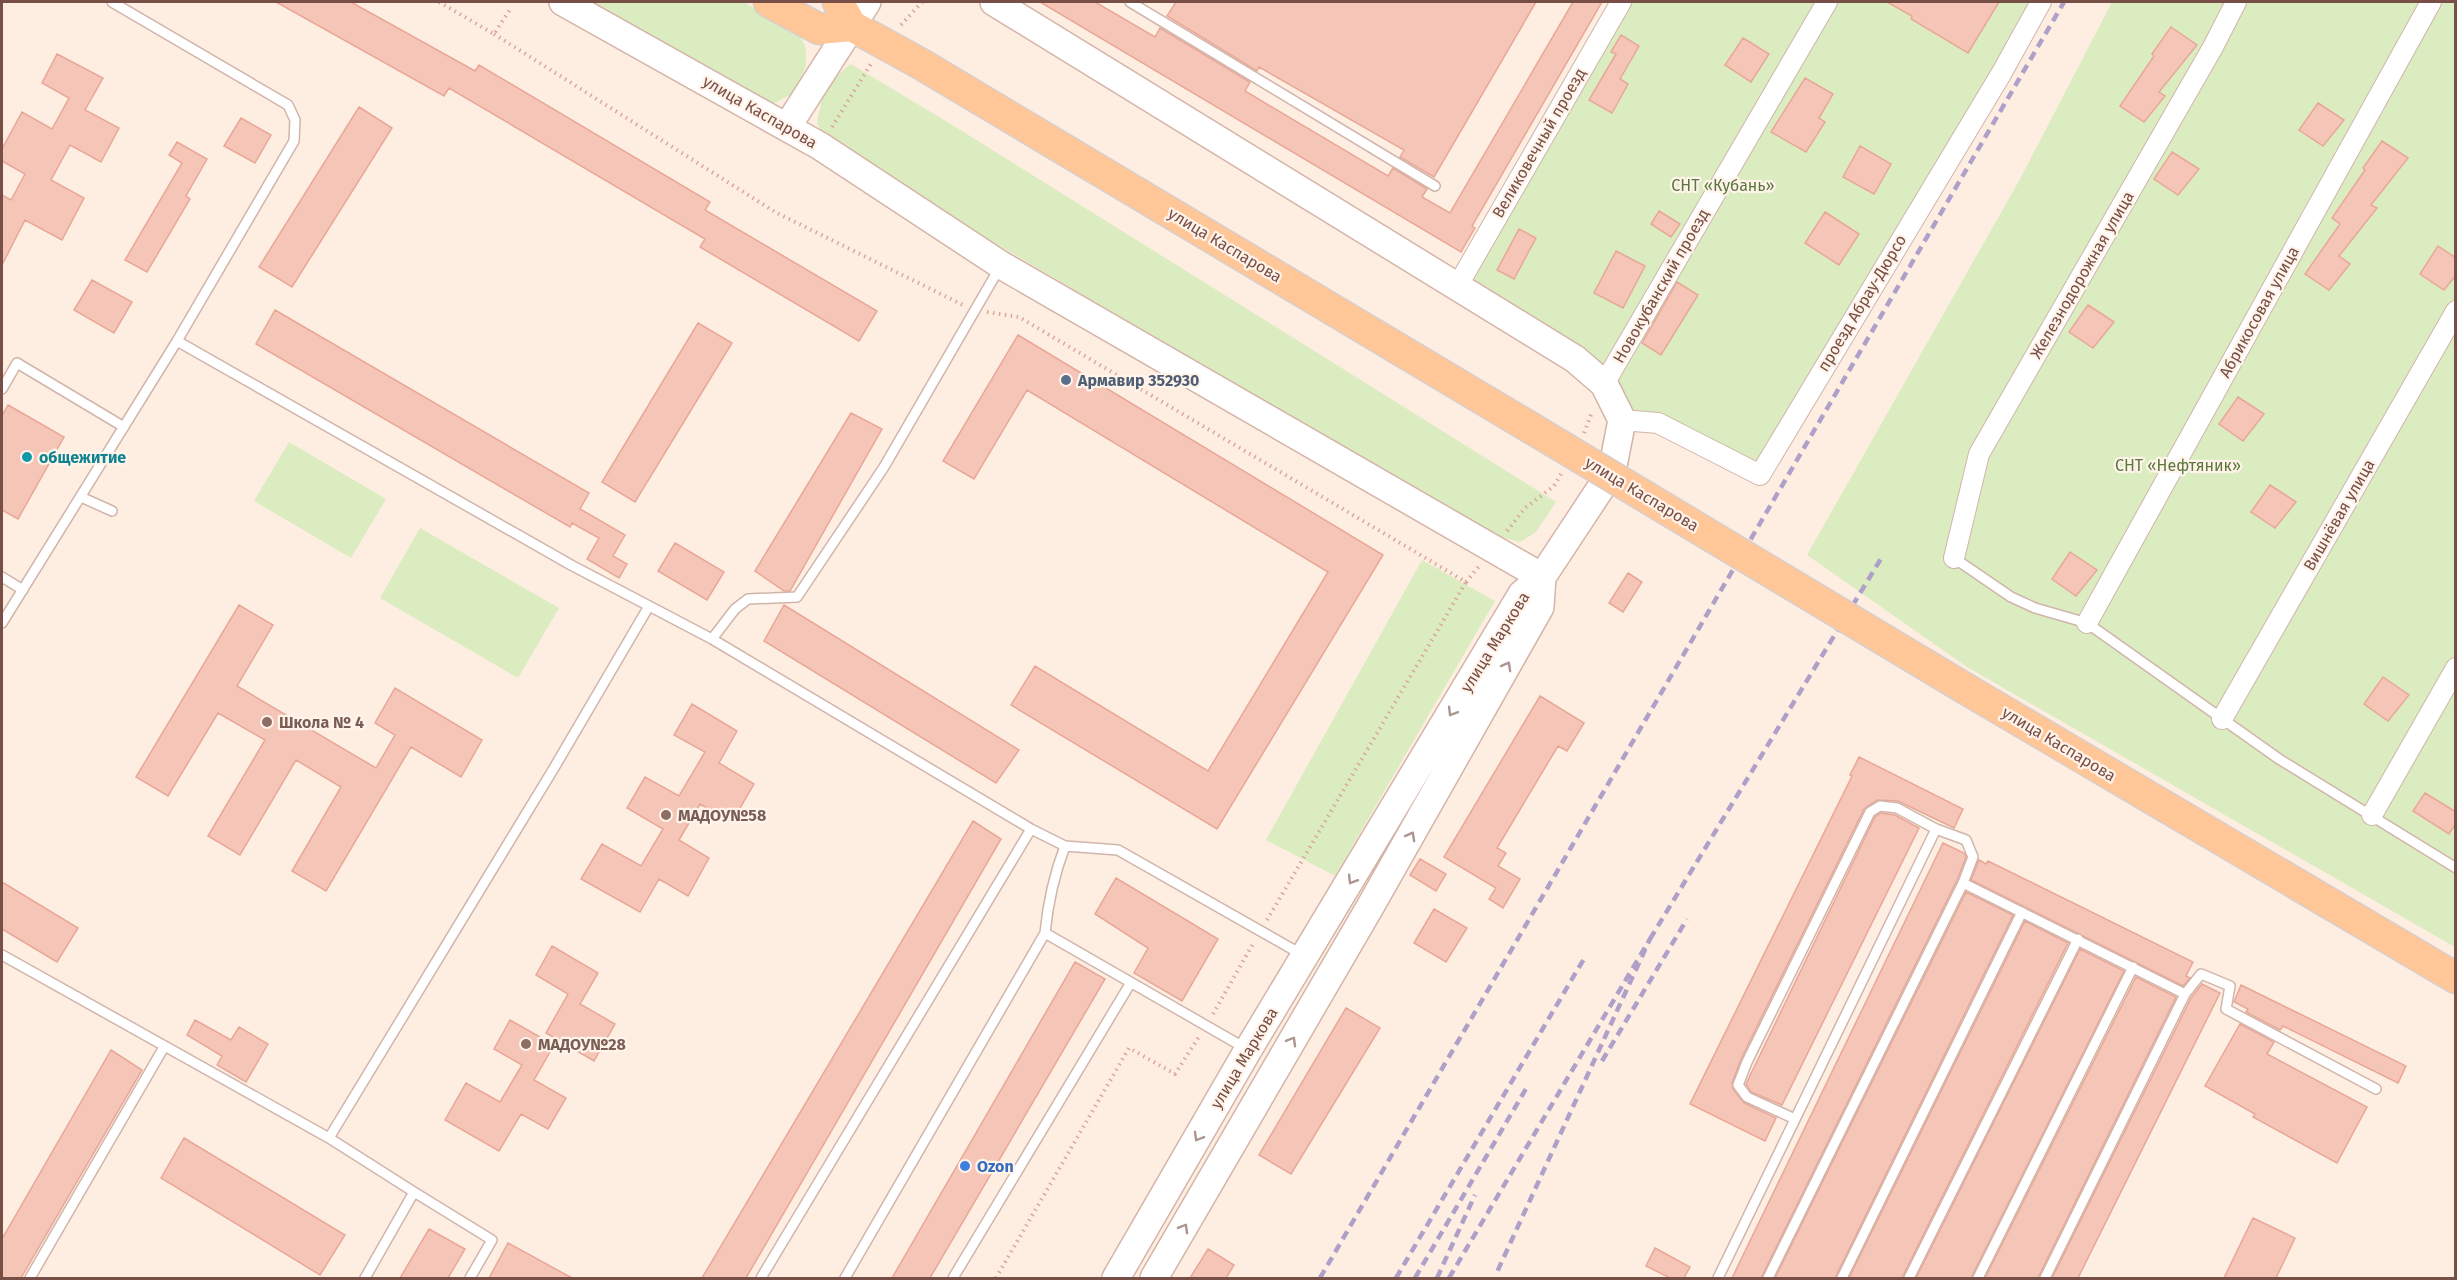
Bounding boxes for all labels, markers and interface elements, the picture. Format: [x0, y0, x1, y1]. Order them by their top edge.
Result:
street label: Великовечный проезд [1488, 65, 1590, 221]
street label: улица Каспарова [699, 72, 821, 152]
park label: СНТ «Кубань» [1671, 176, 1775, 195]
street label: Железнодорожная улица [2026, 188, 2138, 362]
street label: улица Каспарова [1165, 204, 1285, 286]
street label: Новокубанский проезд [1609, 206, 1713, 366]
street label: проезд Абрау-Дюрсо [1814, 231, 1910, 375]
street label: Абрикосовая улица [2215, 243, 2303, 381]
place label: Армавир 352930 [1077, 371, 1199, 390]
marker: Армавир 352930 [1059, 373, 1073, 387]
place label: общежитие [39, 448, 126, 467]
marker: общежитие [20, 450, 34, 464]
street label: улица Каспарова [1582, 453, 1702, 535]
park label: СНТ «Нефтяник» [2115, 456, 2241, 475]
street label: Вишнёвая улица [2299, 456, 2379, 574]
street label: улица Маркова [1457, 588, 1533, 696]
one-way arrow [1499, 662, 1511, 672]
street label: улица Каспарова [1999, 703, 2119, 785]
one-way arrow [1447, 706, 1459, 716]
place label: Школа № 4 [279, 713, 364, 732]
marker: Школа № 4 [260, 715, 274, 729]
place label: МАДОУ№58 [678, 806, 766, 825]
marker: МАДОУ№58 [659, 808, 673, 822]
one-way arrow [1404, 832, 1415, 842]
one-way arrow [1348, 874, 1359, 884]
street label: улица Маркова [1206, 1004, 1282, 1112]
place label: МАДОУ№28 [538, 1035, 626, 1054]
marker: МАДОУ№28 [519, 1037, 533, 1051]
one-way arrow [1285, 1037, 1297, 1048]
one-way arrow [1193, 1131, 1205, 1141]
place label: Ozon [977, 1157, 1014, 1176]
marker: Ozon [958, 1159, 972, 1173]
one-way arrow [1176, 1224, 1188, 1234]

